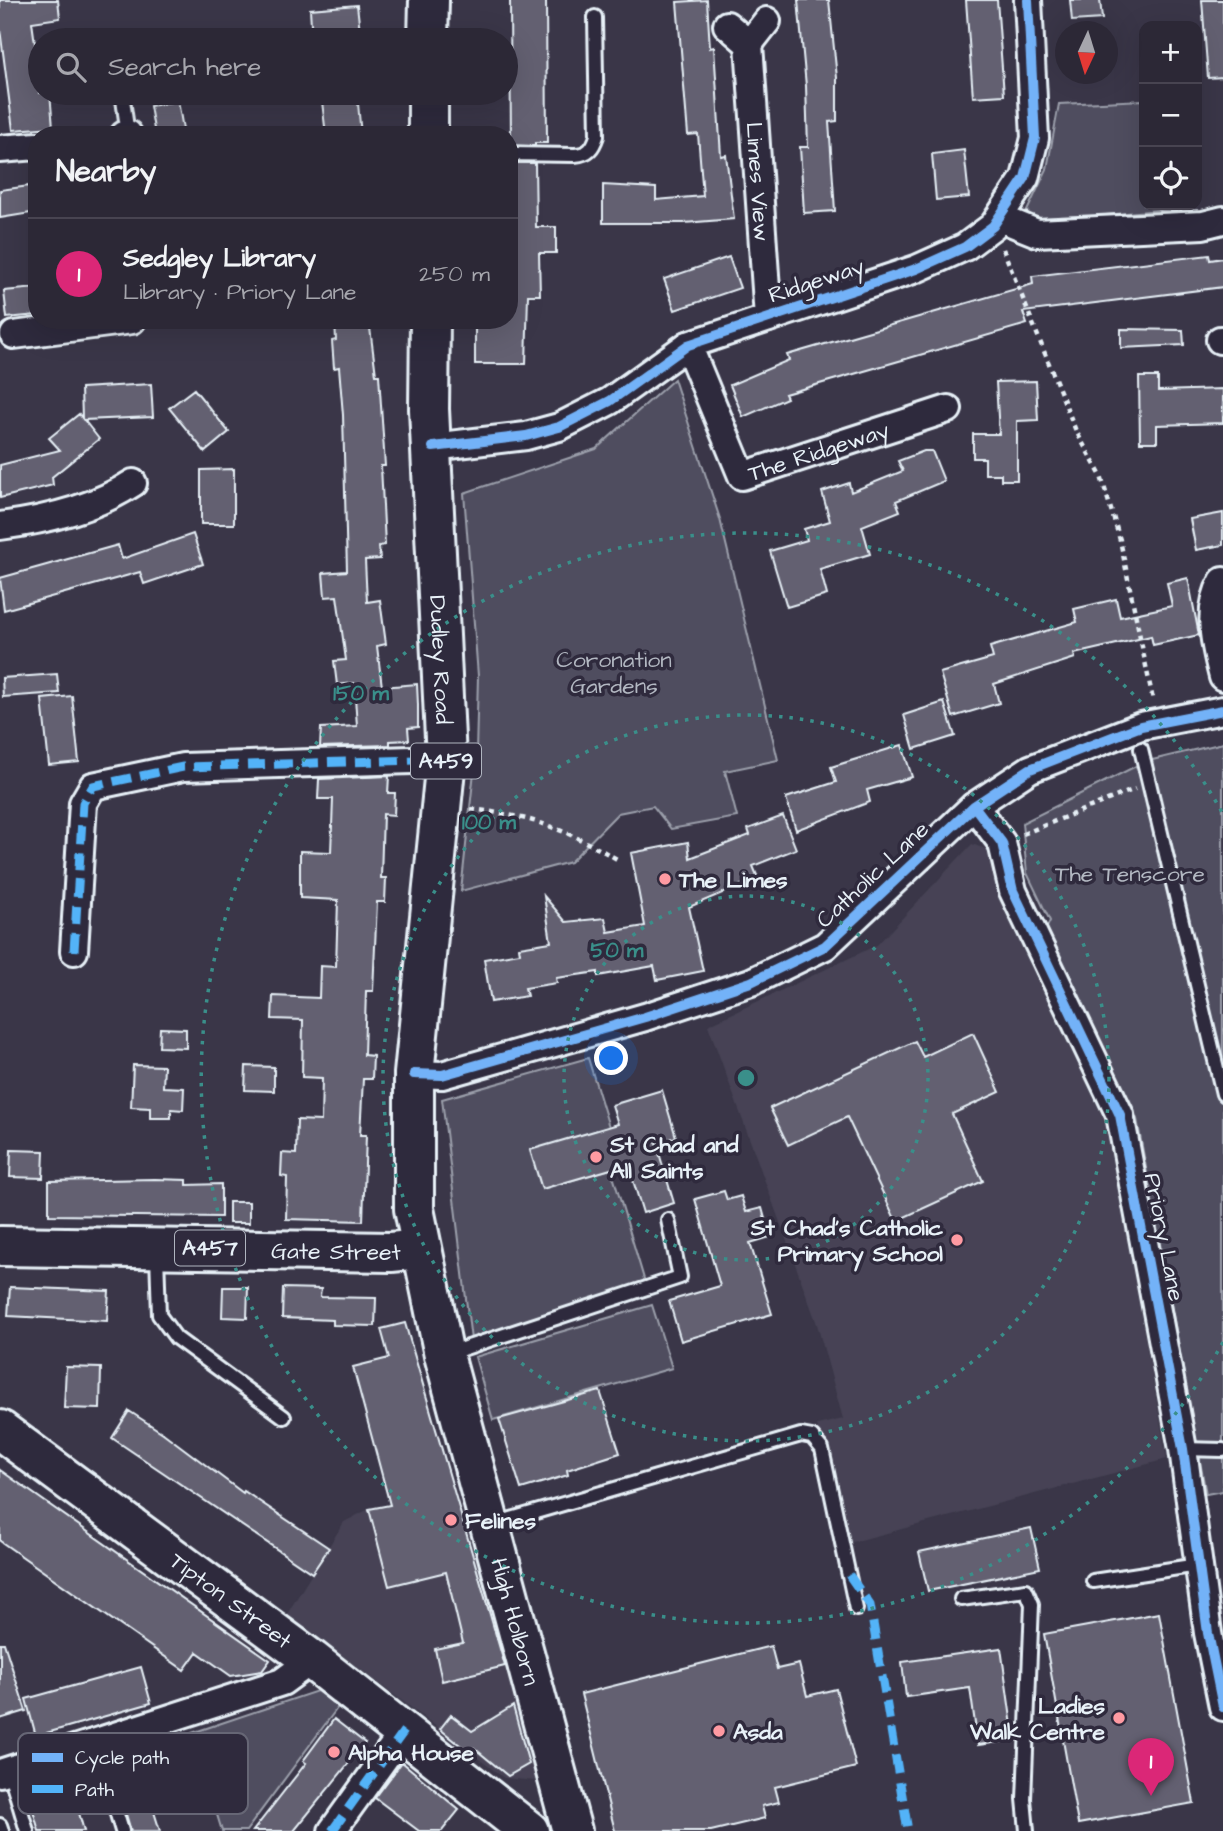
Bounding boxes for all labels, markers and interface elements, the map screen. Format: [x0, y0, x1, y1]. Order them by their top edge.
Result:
north arrow [1055, 21, 1118, 84]
map controls [1139, 21, 1202, 210]
button: + [1139, 21, 1202, 84]
search box [28, 28, 518, 105]
icon: search [52, 48, 90, 86]
text: Search here [108, 49, 261, 85]
button: − [1139, 84, 1202, 147]
street label: Limes View [737, 121, 778, 242]
button: locate [1139, 147, 1202, 210]
text: Nearby [56, 151, 156, 193]
text: Sedgley Library [123, 240, 316, 276]
street label: Ridgeway [764, 250, 869, 312]
text: 1 [78, 258, 80, 290]
text: 250 m [419, 258, 490, 290]
text: Library · Priory Lane [123, 276, 357, 308]
street label: The Ridgeway [744, 414, 894, 490]
street label: Dudley Road [421, 594, 459, 725]
park label: Coronation Gardens [556, 644, 672, 702]
text: 150 m [333, 679, 389, 708]
road number: A459 [411, 744, 481, 778]
text: 100 m [462, 808, 517, 837]
street label: Catholic Lane [809, 814, 936, 936]
park label: The Tenscore [1055, 858, 1205, 890]
place label: The Limes [678, 864, 788, 896]
marker: The Limes [657, 871, 673, 887]
text: 50 m [591, 936, 644, 965]
your location [594, 1041, 628, 1075]
centre of rings [734, 1066, 758, 1090]
place label: St Chad and All Saints [609, 1129, 739, 1187]
marker: St Chad and All Saints [588, 1149, 604, 1165]
street label: Priory Lane [1135, 1170, 1192, 1304]
place label: St Chad's Catholic Primary School [750, 1212, 943, 1272]
road number: A457 [175, 1230, 245, 1266]
marker: St Chad's Catholic Primary School [949, 1232, 965, 1248]
street label: Gate Street [271, 1235, 403, 1269]
place label: Felines [465, 1505, 536, 1537]
marker: Felines [443, 1512, 459, 1528]
street label: Tipton Street [163, 1545, 299, 1657]
street label: High Holborn [482, 1555, 547, 1689]
place label: Ladies Walk Centre [969, 1690, 1106, 1748]
marker: Ladies Walk Centre [1111, 1710, 1127, 1726]
place label: Asda [733, 1716, 783, 1748]
marker: Asda [711, 1723, 727, 1739]
legend [18, 1733, 248, 1814]
place label: Alpha House [348, 1737, 475, 1769]
pin: 1 [1128, 1738, 1174, 1796]
marker: Alpha House [326, 1744, 342, 1760]
text: Cycle path [75, 1745, 170, 1773]
text: Path [75, 1777, 114, 1804]

